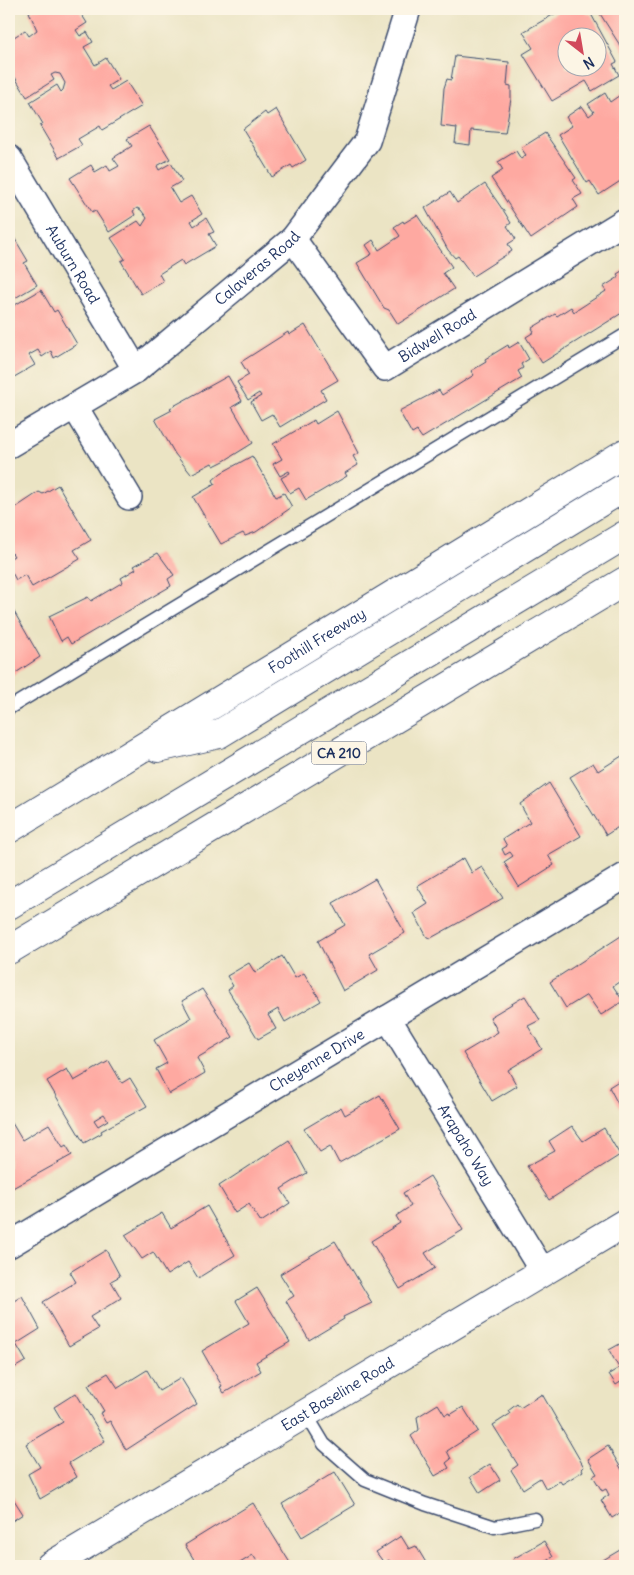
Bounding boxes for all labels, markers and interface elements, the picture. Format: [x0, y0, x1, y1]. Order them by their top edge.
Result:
north arrow [556, 28, 606, 78]
text: N [580, 53, 597, 73]
street label: Auburn Road [42, 221, 104, 307]
street label: Calaveras Road [211, 227, 304, 309]
street label: Bidwell Road [395, 304, 480, 366]
street label: Foothill Freeway [265, 604, 369, 677]
road number: CA 210 [312, 741, 366, 764]
street label: Cheyenne Drive [266, 1024, 368, 1096]
street label: Arapaho Way [434, 1101, 498, 1189]
street label: East Baseline Road [277, 1353, 398, 1435]

